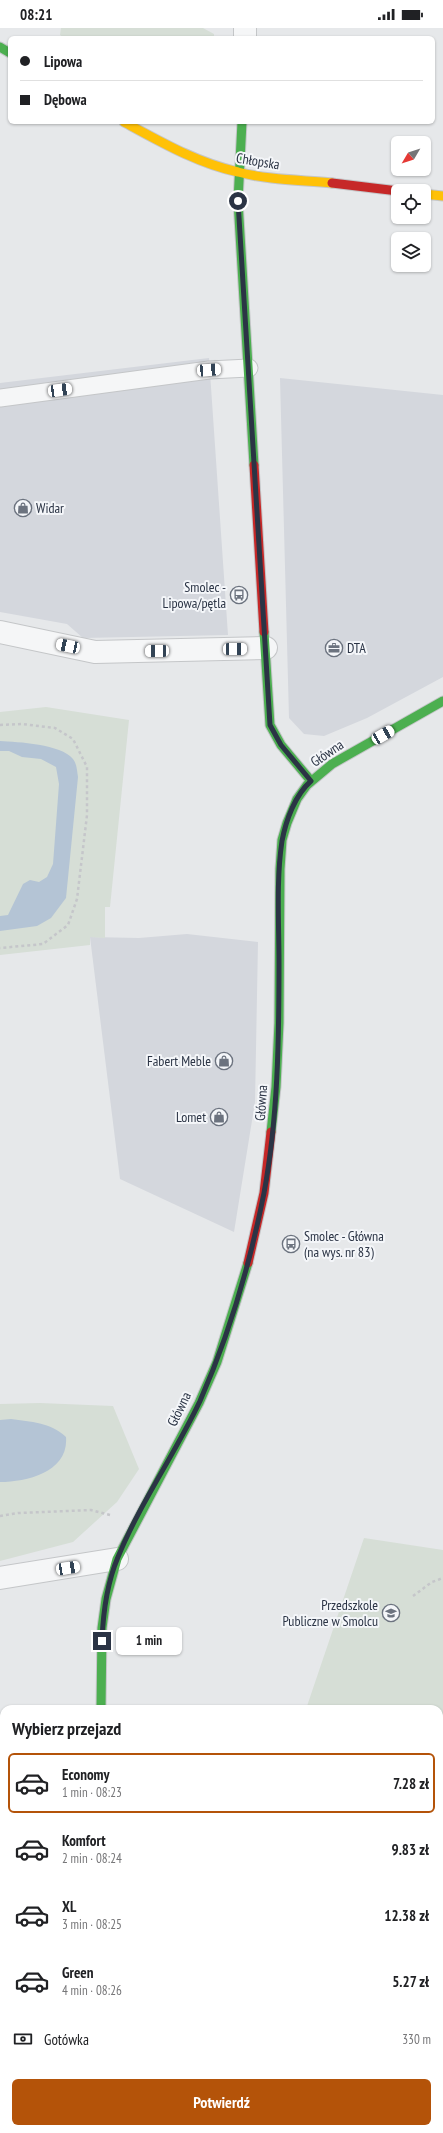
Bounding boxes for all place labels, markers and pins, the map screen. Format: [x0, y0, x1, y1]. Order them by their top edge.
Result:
shop icon: Widar [13, 498, 33, 518]
place label: Widar [36, 499, 64, 517]
place label: Smolec - Lipowa/pętla [163, 578, 226, 612]
bus stop icon: Smolec - Lipowa/pętla [229, 585, 249, 605]
office icon: DTA [324, 638, 344, 658]
place label: DTA [347, 639, 366, 657]
shop icon: Fabert Meble [214, 1051, 234, 1071]
place label: Fabert Meble [147, 1052, 211, 1070]
shop icon: Lomet [209, 1107, 229, 1127]
place label: Lomet [176, 1108, 206, 1126]
place label: Smolec - Główna (na wys. nr 83) [304, 1227, 384, 1261]
bus stop icon: Smolec - Główna (na wys. nr 83) [281, 1234, 301, 1254]
place label: Przedszkole Publiczne w Smolcu [282, 1596, 378, 1630]
school or university icon: Przedszkole Publiczne w Smolcu [381, 1603, 401, 1623]

